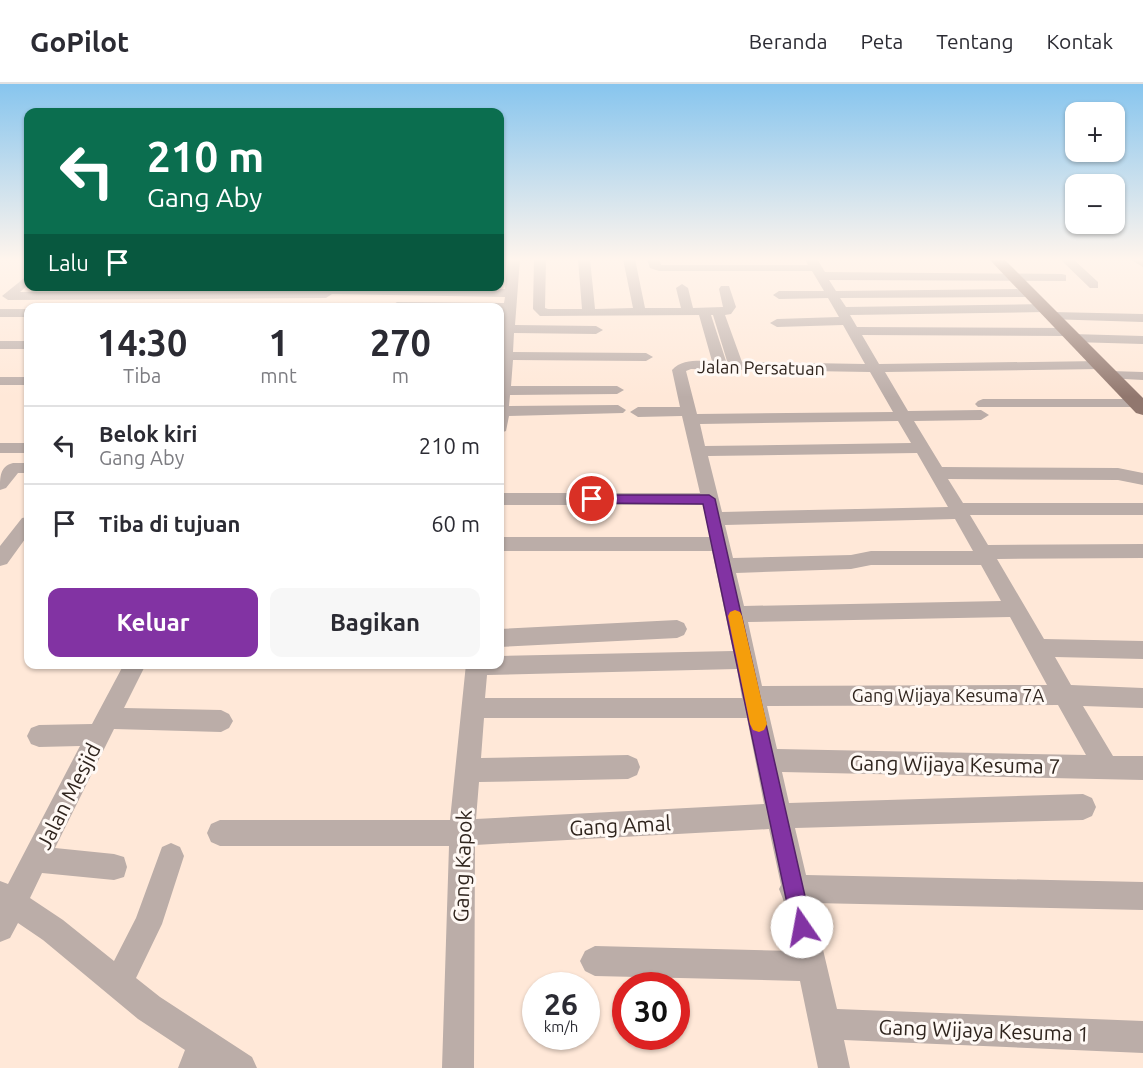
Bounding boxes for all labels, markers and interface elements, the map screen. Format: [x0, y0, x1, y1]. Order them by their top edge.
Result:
text: GoPilot [30, 26, 129, 57]
text: Beranda [749, 29, 828, 53]
text: Peta [861, 29, 903, 53]
text: Tentang [936, 29, 1014, 53]
text: Kontak [1047, 29, 1113, 53]
map controls [1065, 102, 1125, 234]
button: + [1065, 102, 1125, 162]
icon: left [48, 132, 126, 210]
text: 210 m [147, 133, 264, 180]
button: − [1065, 174, 1125, 234]
text: Gang Aby [147, 182, 262, 212]
icon: arrive [101, 246, 134, 279]
text: Lalu [48, 250, 89, 275]
text: 14:30 [97, 322, 187, 363]
text: 1 [268, 322, 289, 363]
text: 270 [370, 322, 431, 363]
street label: Jalan Persatuan [697, 356, 825, 378]
text: Tiba [123, 364, 161, 387]
text: mnt [260, 364, 297, 387]
text: m [392, 364, 409, 387]
text: Belok kiri [99, 421, 197, 446]
icon: left [48, 429, 81, 462]
text: 210 m [419, 433, 480, 458]
text: Gang Aby [99, 446, 184, 469]
pin [566, 473, 617, 524]
icon: arrive [575, 482, 608, 515]
icon: arrive [48, 507, 81, 540]
text: Tiba di tujuan [99, 511, 240, 536]
text: 60 m [431, 511, 480, 536]
button: Keluar [48, 588, 258, 657]
button: Bagikan [270, 588, 480, 657]
street label: Gang Wijaya Kesuma 7A [852, 685, 1045, 705]
street label: Jalan Mesjid [31, 739, 105, 853]
street label: Gang Wijaya Kesuma 7 [849, 750, 1061, 778]
street label: Gang Kapok [448, 809, 476, 923]
street label: Gang Amal [569, 810, 671, 840]
position arrow [770, 895, 834, 959]
speed limit sign: 30 [612, 972, 690, 1050]
text: 26 [544, 987, 578, 1021]
street label: Gang Wijaya Kesuma 1 [878, 1014, 1090, 1046]
text: km/h [544, 1018, 578, 1035]

